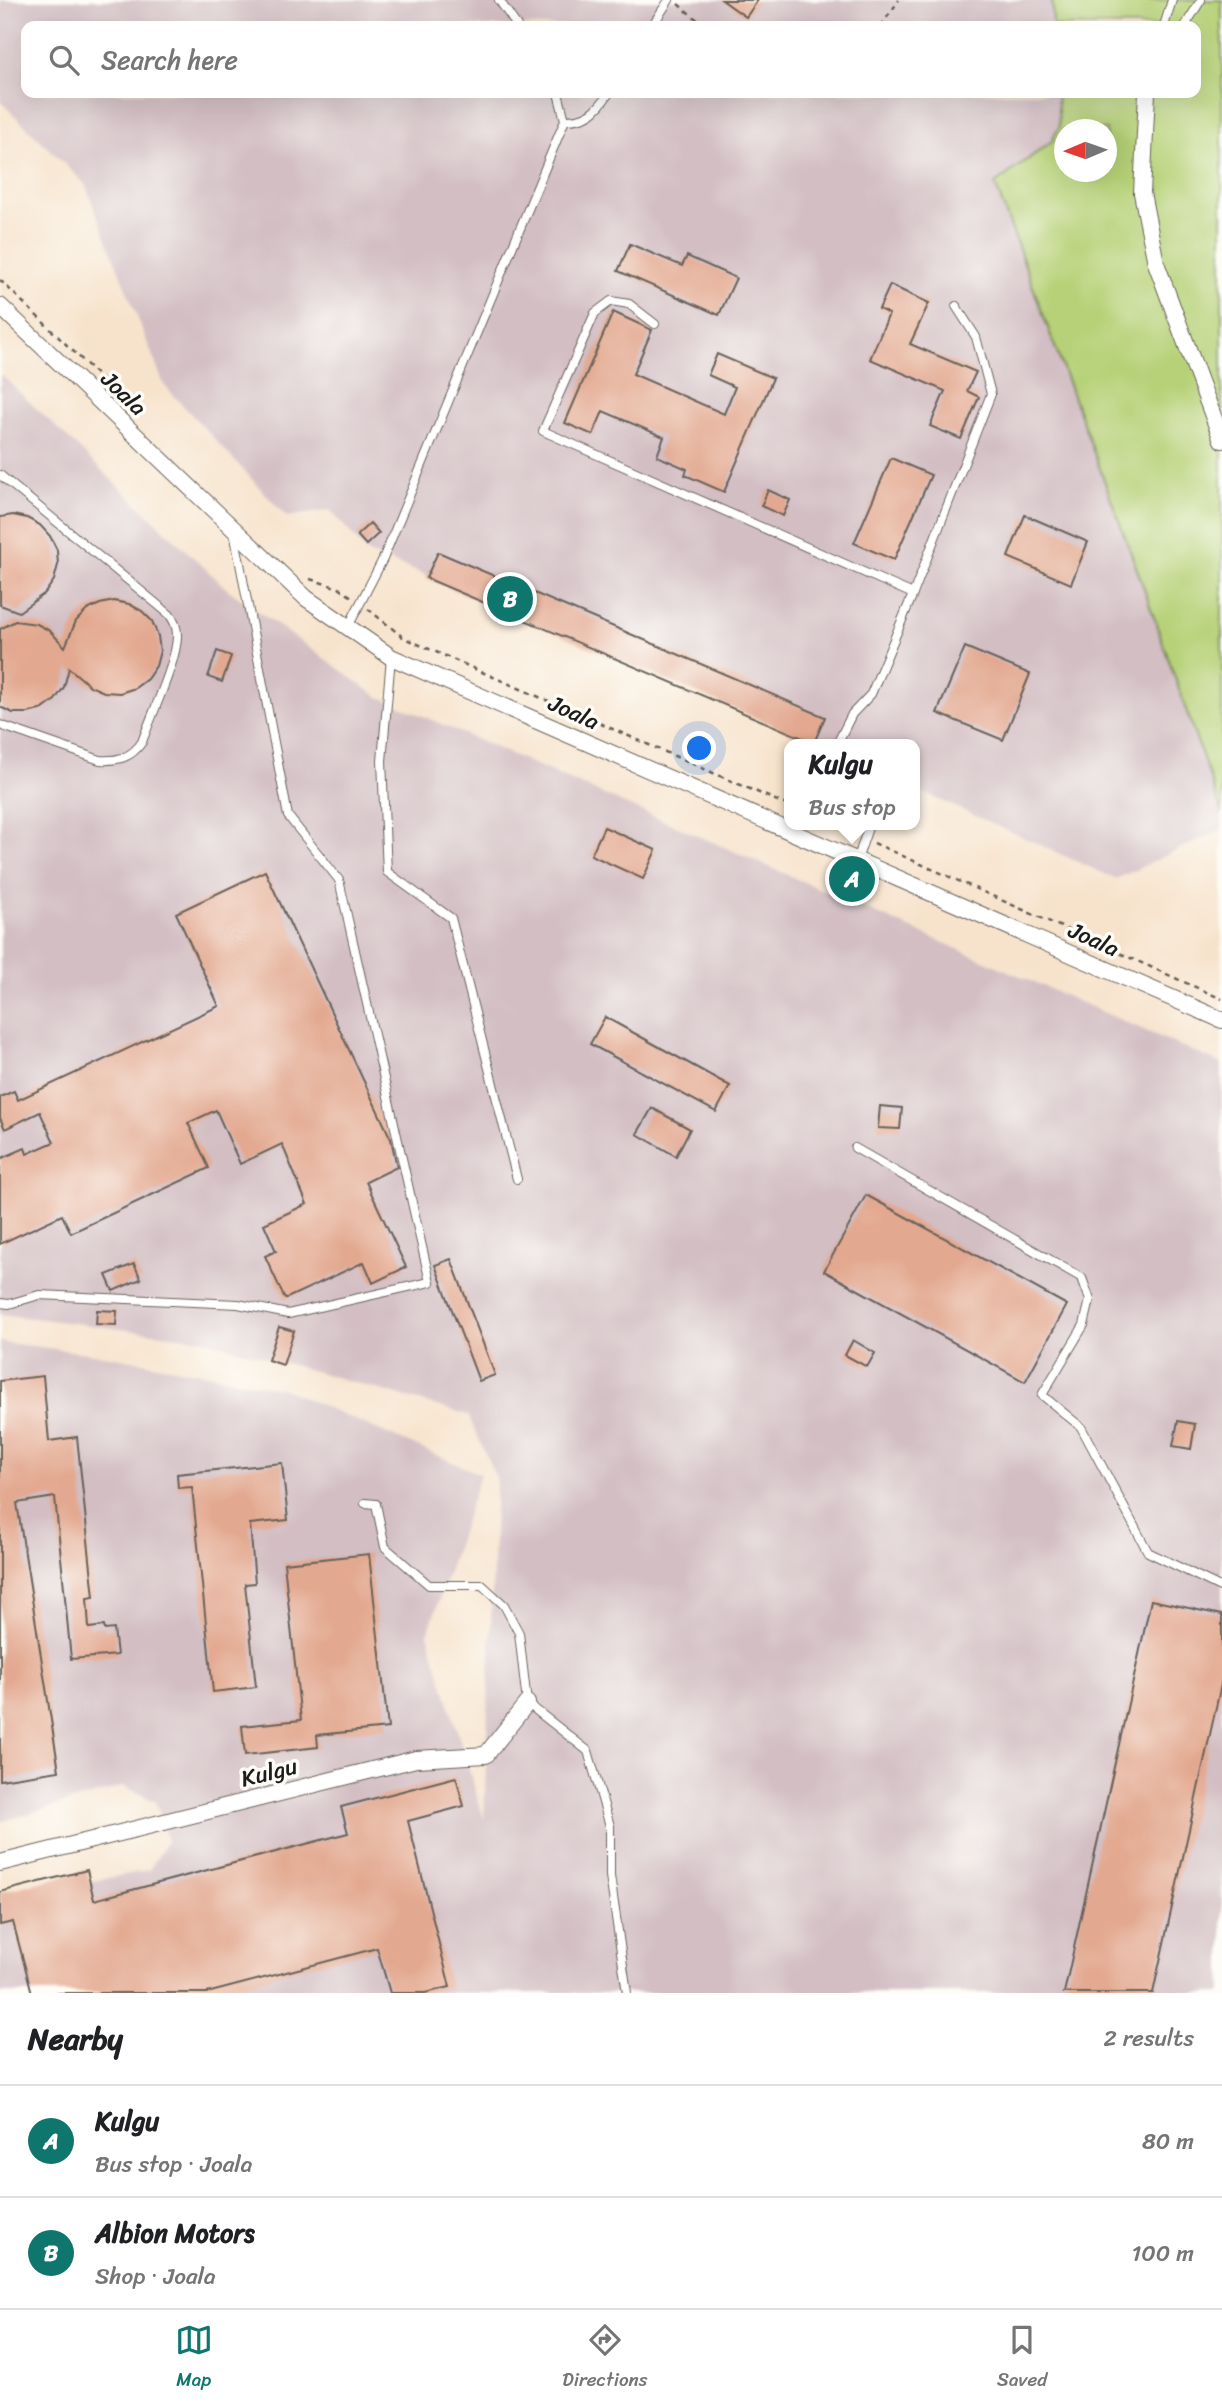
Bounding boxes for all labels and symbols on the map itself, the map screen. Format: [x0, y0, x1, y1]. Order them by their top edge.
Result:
north arrow [1054, 119, 1117, 182]
street label: Joala [90, 360, 157, 427]
pin: B [487, 573, 533, 625]
street label: Joala [541, 683, 606, 742]
your location [682, 731, 716, 765]
pin: A [829, 853, 875, 905]
street label: Joala [1061, 910, 1126, 969]
street label: Kulgu [237, 1746, 302, 1799]

